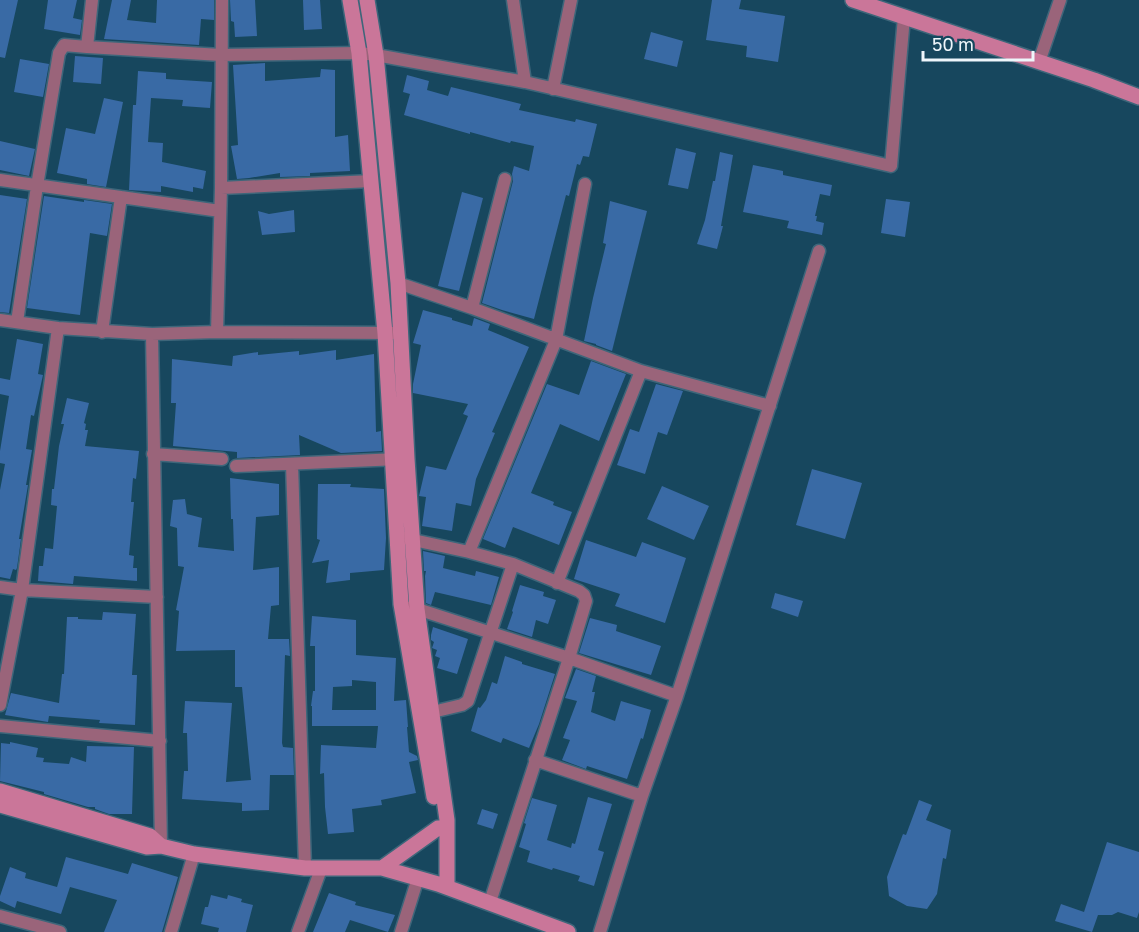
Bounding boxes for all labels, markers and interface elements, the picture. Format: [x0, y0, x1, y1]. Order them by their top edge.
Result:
scale bar [923, 24, 1032, 62]
text: 50 m [932, 33, 974, 55]

